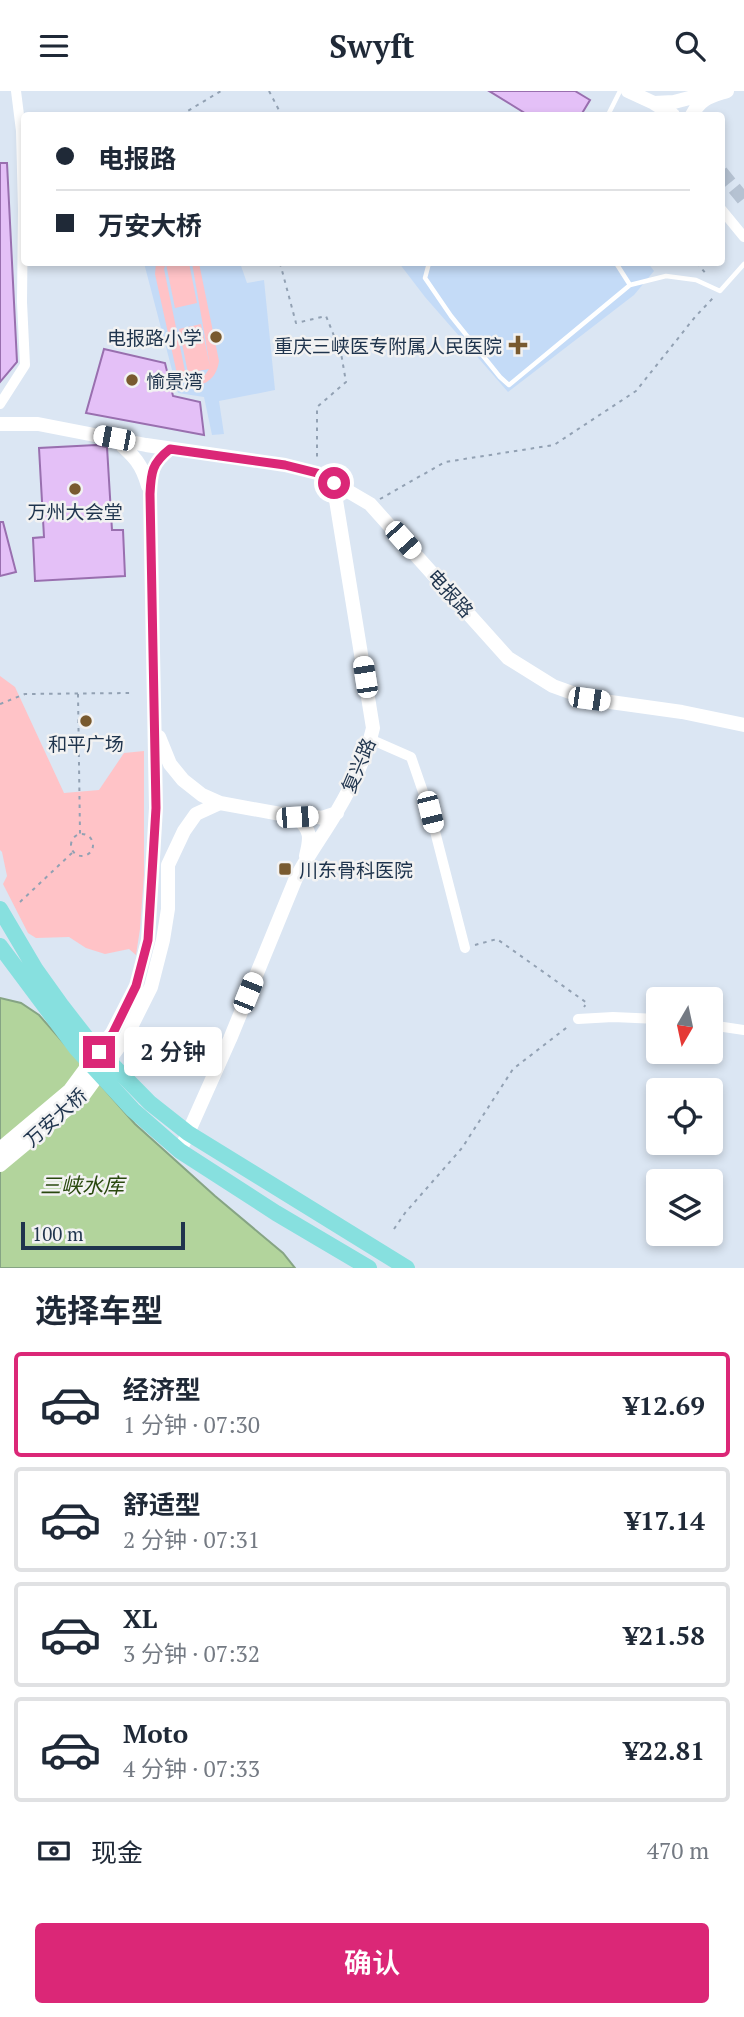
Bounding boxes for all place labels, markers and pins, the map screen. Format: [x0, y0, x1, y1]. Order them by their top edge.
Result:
place label: 电报路小学 [107, 325, 202, 350]
marker: 电报路小学 [208, 329, 224, 345]
place label: 重庆三峡医专附属人民医院 [274, 333, 502, 358]
marker: 重庆三峡医专附属人民医院 [508, 335, 528, 355]
place label: 愉景湾 [146, 368, 203, 393]
marker: 愉景湾 [124, 372, 140, 388]
marker: 万州大会堂 [67, 481, 83, 497]
place label: 万州大会堂 [27, 499, 123, 524]
marker: 和平广场 [78, 713, 94, 729]
place label: 和平广场 [48, 731, 124, 756]
place label: 川东骨科医院 [299, 857, 413, 882]
marker: 川东骨科医院 [277, 861, 293, 877]

